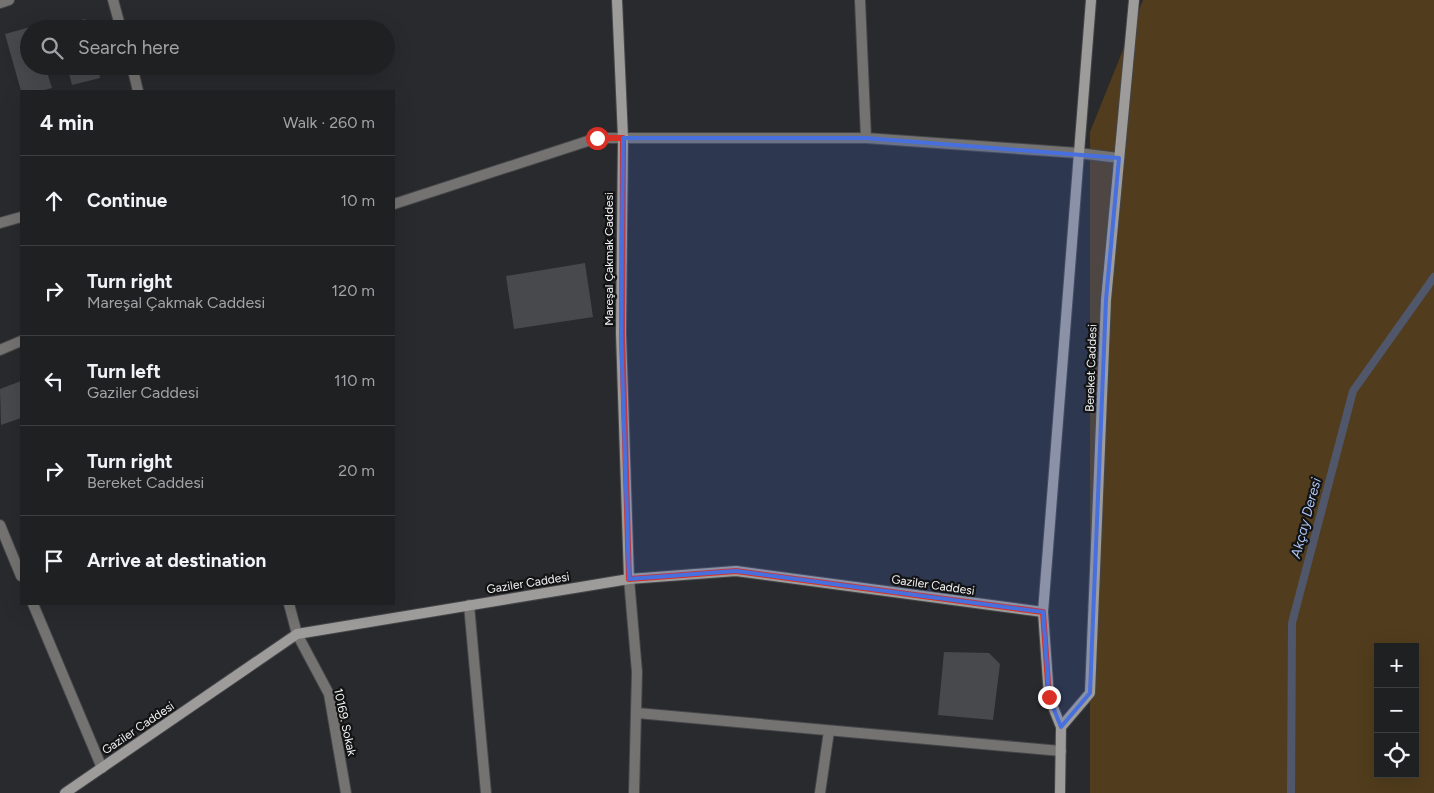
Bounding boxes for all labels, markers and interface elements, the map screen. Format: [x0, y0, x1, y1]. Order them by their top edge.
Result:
search box [20, 20, 395, 75]
icon: search [38, 34, 66, 62]
text: Search here [78, 36, 180, 59]
text: 4 min [40, 110, 94, 135]
text: Walk · 260 m [283, 113, 375, 132]
route start [586, 127, 609, 150]
icon: ahead [40, 187, 68, 215]
text: Continue [87, 189, 167, 212]
text: 10 m [341, 191, 375, 210]
street label: Mareşal Çakmak Caddesi [602, 192, 616, 326]
text: Turn right [87, 270, 173, 293]
icon: right [40, 277, 68, 305]
text: 120 m [332, 281, 375, 300]
text: Mareşal Çakmak Caddesi [87, 293, 265, 312]
street label: Bereket Caddesi [1082, 324, 1100, 412]
text: Turn left [87, 360, 161, 383]
icon: left [40, 367, 68, 395]
text: 110 m [334, 371, 375, 390]
text: Gaziler Caddesi [87, 383, 199, 402]
text: Turn right [87, 450, 173, 473]
icon: right [40, 457, 68, 485]
text: 20 m [338, 461, 375, 480]
text: Bereket Caddesi [87, 473, 204, 492]
water label: Akçay Deresi [1287, 475, 1325, 561]
icon: arrive [40, 547, 68, 575]
text: Arrive at destination [87, 549, 266, 572]
street label: Gaziler Caddesi [485, 570, 571, 596]
street label: Gaziler Caddesi [890, 572, 976, 598]
map controls [1374, 643, 1419, 778]
button: + [1374, 643, 1419, 688]
route end [1038, 686, 1061, 709]
street label: 10169. Sokak [331, 687, 359, 757]
button: − [1374, 688, 1419, 733]
street label: Gaziler Caddesi [99, 699, 177, 757]
button: locate [1374, 733, 1419, 778]

